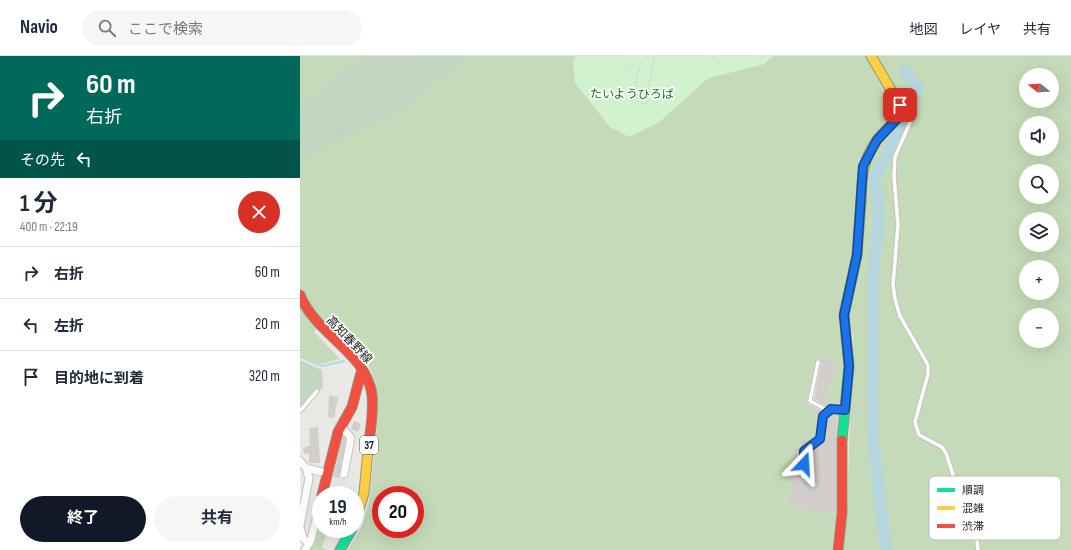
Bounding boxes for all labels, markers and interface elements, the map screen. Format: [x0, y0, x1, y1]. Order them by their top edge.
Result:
search box [82, 10, 362, 46]
text: Navio [20, 16, 58, 39]
icon: search [96, 17, 118, 39]
text: ここで検索 [128, 20, 203, 39]
text: 地図 [909, 21, 937, 38]
text: レイヤ [959, 21, 1001, 38]
text: 共有 [1023, 21, 1051, 38]
text: 60 m [86, 68, 135, 101]
north arrow [1019, 68, 1059, 108]
map controls [1019, 68, 1059, 348]
icon: right [20, 72, 72, 124]
park label: たいようひろば [590, 87, 674, 102]
pin [883, 88, 917, 122]
icon: arrive [889, 94, 911, 116]
text: 右折 [86, 107, 122, 128]
button: sound [1019, 116, 1059, 156]
icon: left [73, 148, 95, 170]
text: その先 [20, 151, 65, 170]
button: search [1019, 164, 1059, 204]
text: 1 分 [20, 189, 57, 218]
button: close [238, 191, 280, 233]
button: layers [1019, 212, 1059, 252]
text: 400 m · 22:19 [20, 219, 78, 235]
button: + [1019, 260, 1059, 300]
icon: right [20, 262, 42, 284]
text: 60 m [255, 263, 280, 282]
text: 右折 [54, 265, 84, 284]
button: − [1019, 308, 1059, 348]
street label: 高知春野線 [323, 313, 375, 367]
icon: left [20, 314, 42, 336]
text: 20 m [255, 315, 280, 334]
text: 左折 [54, 317, 84, 336]
icon: arrive [20, 366, 42, 388]
text: 320 m [249, 367, 280, 386]
text: 目的地に到着 [54, 369, 144, 388]
road number: 37 [360, 436, 378, 454]
position arrow [783, 443, 825, 485]
legend [929, 476, 1061, 540]
text: 順調 [962, 484, 984, 497]
speed limit sign: 20 [372, 486, 424, 538]
text: 19 [329, 495, 347, 519]
button: 終了 [20, 496, 146, 542]
button: 共有 [154, 496, 280, 542]
text: 混雑 [962, 502, 984, 515]
text: km/h [329, 516, 347, 528]
text: 渋滞 [962, 520, 984, 533]

